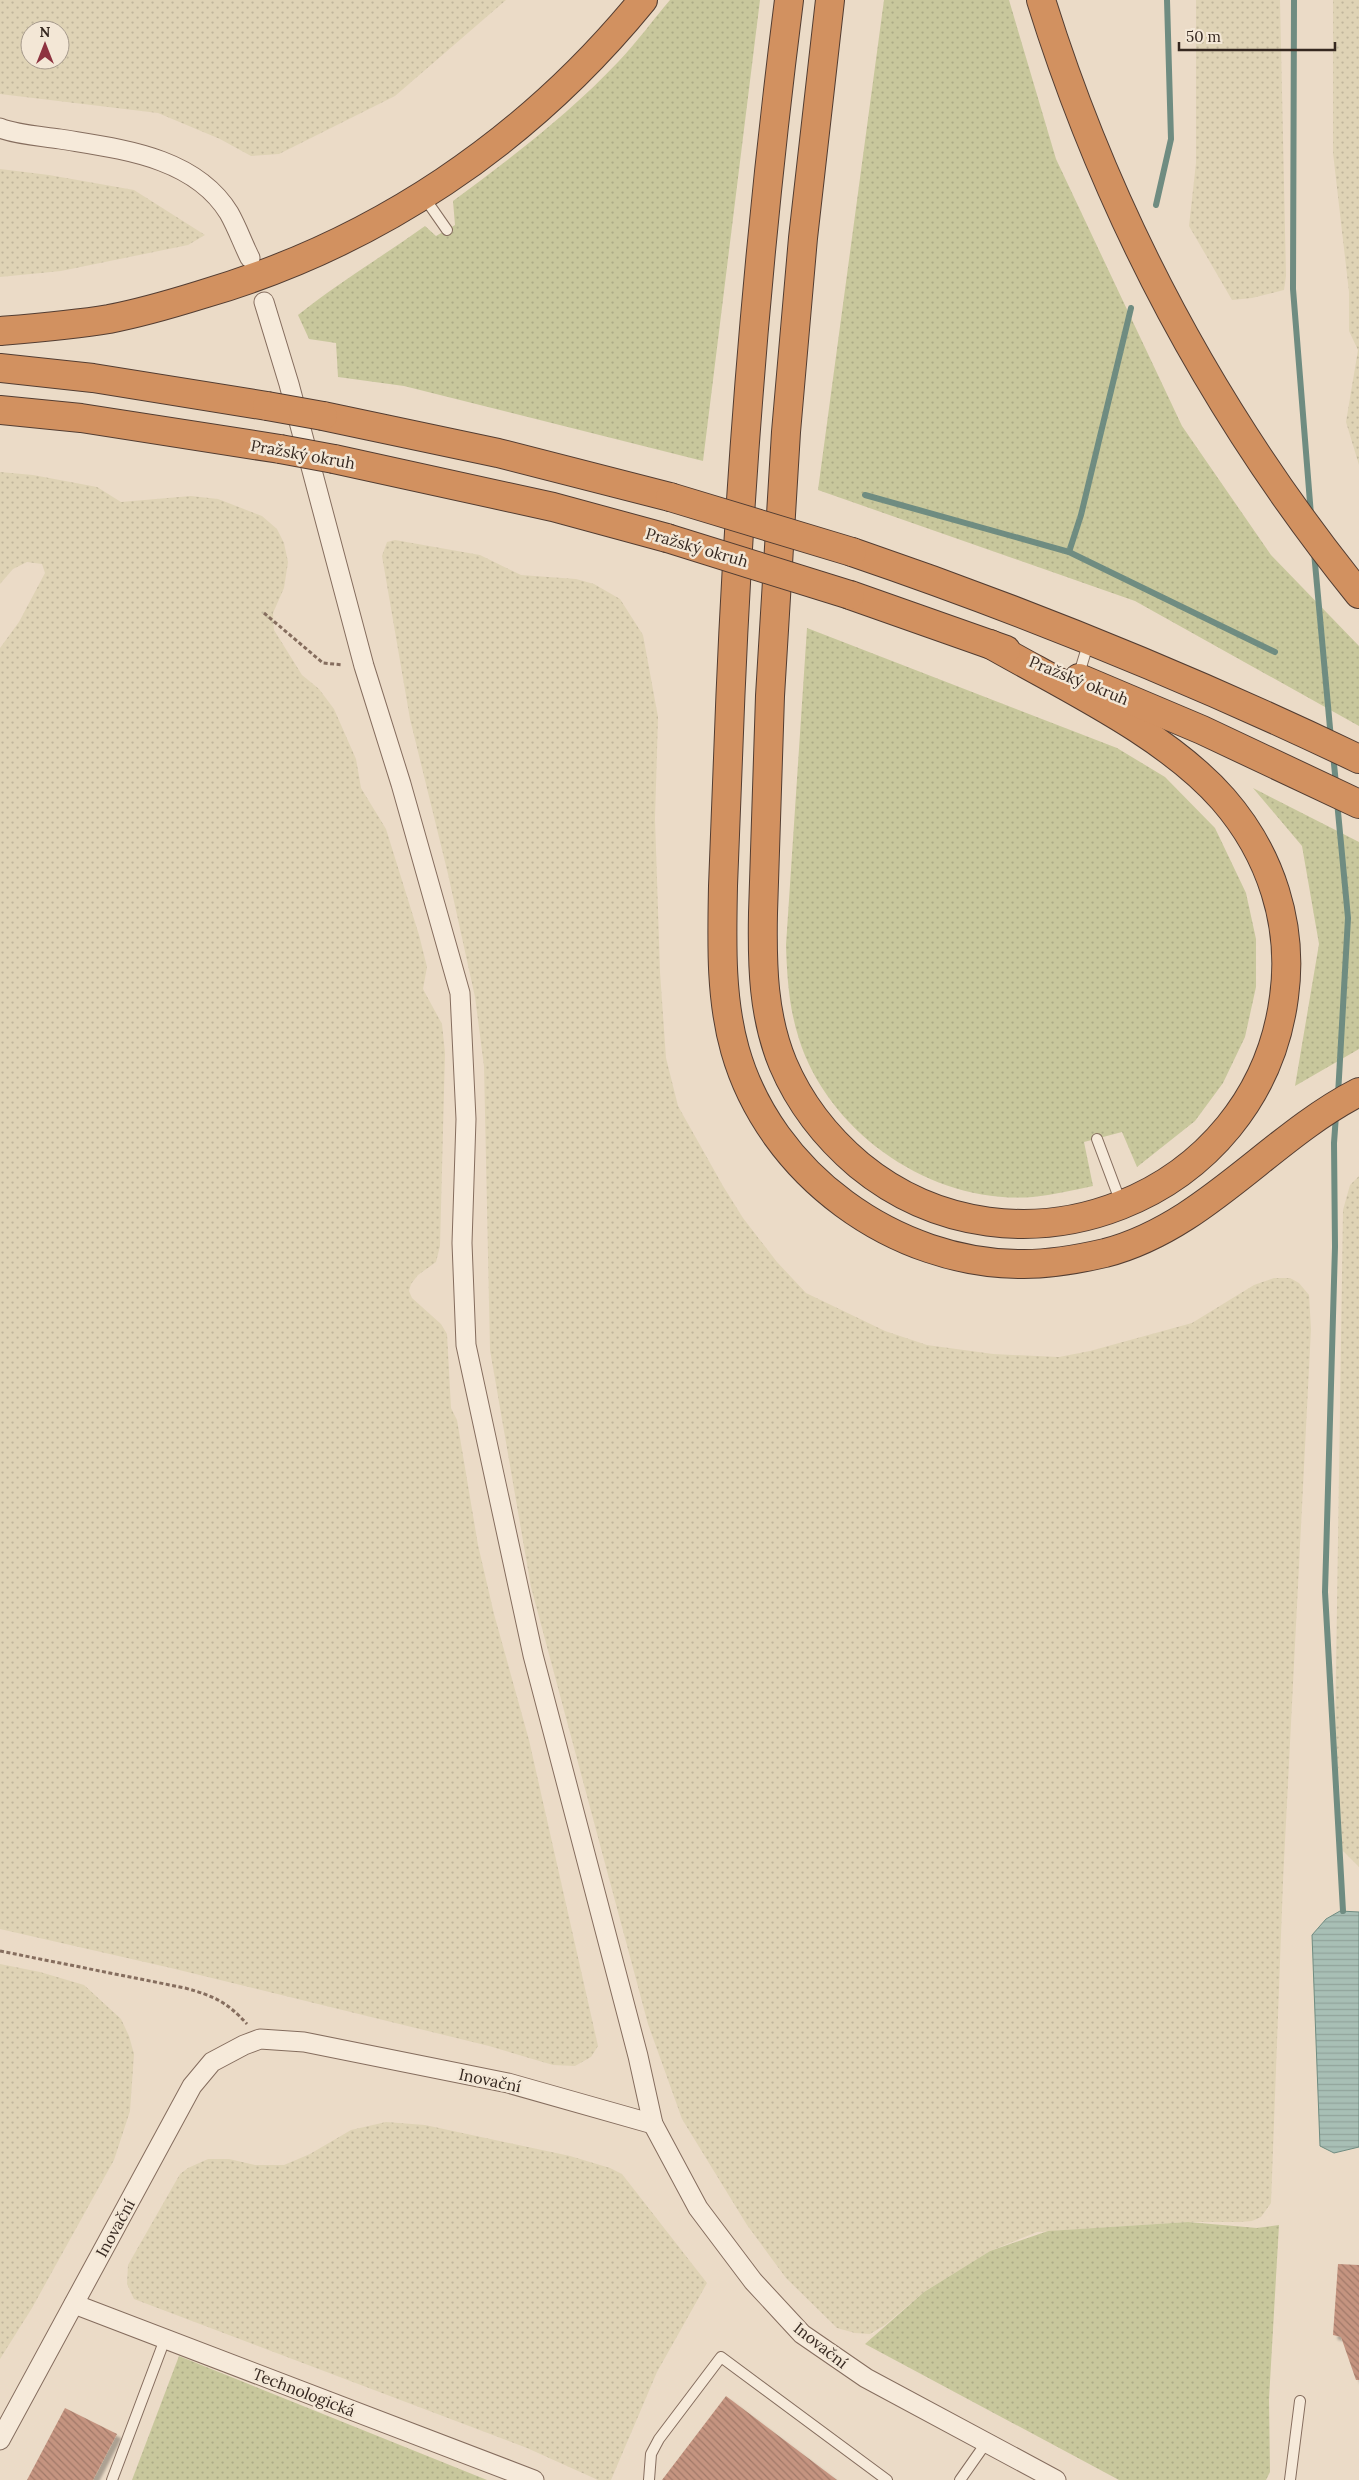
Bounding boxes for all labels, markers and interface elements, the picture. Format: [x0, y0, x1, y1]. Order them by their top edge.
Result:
north arrow [20, 20, 70, 70]
scale bar [1179, 20, 1335, 52]
text: N [40, 23, 51, 41]
text: 50 m [1186, 27, 1221, 46]
street label: Pražský okruh [249, 435, 357, 473]
street label: Pražský okruh [643, 523, 751, 571]
street label: Pražský okruh [1026, 651, 1132, 709]
street label: Inovační [457, 2064, 523, 2096]
street label: Inovační [91, 2196, 139, 2260]
street label: Inovační [790, 2318, 852, 2372]
street label: Technologická [250, 2363, 358, 2421]

